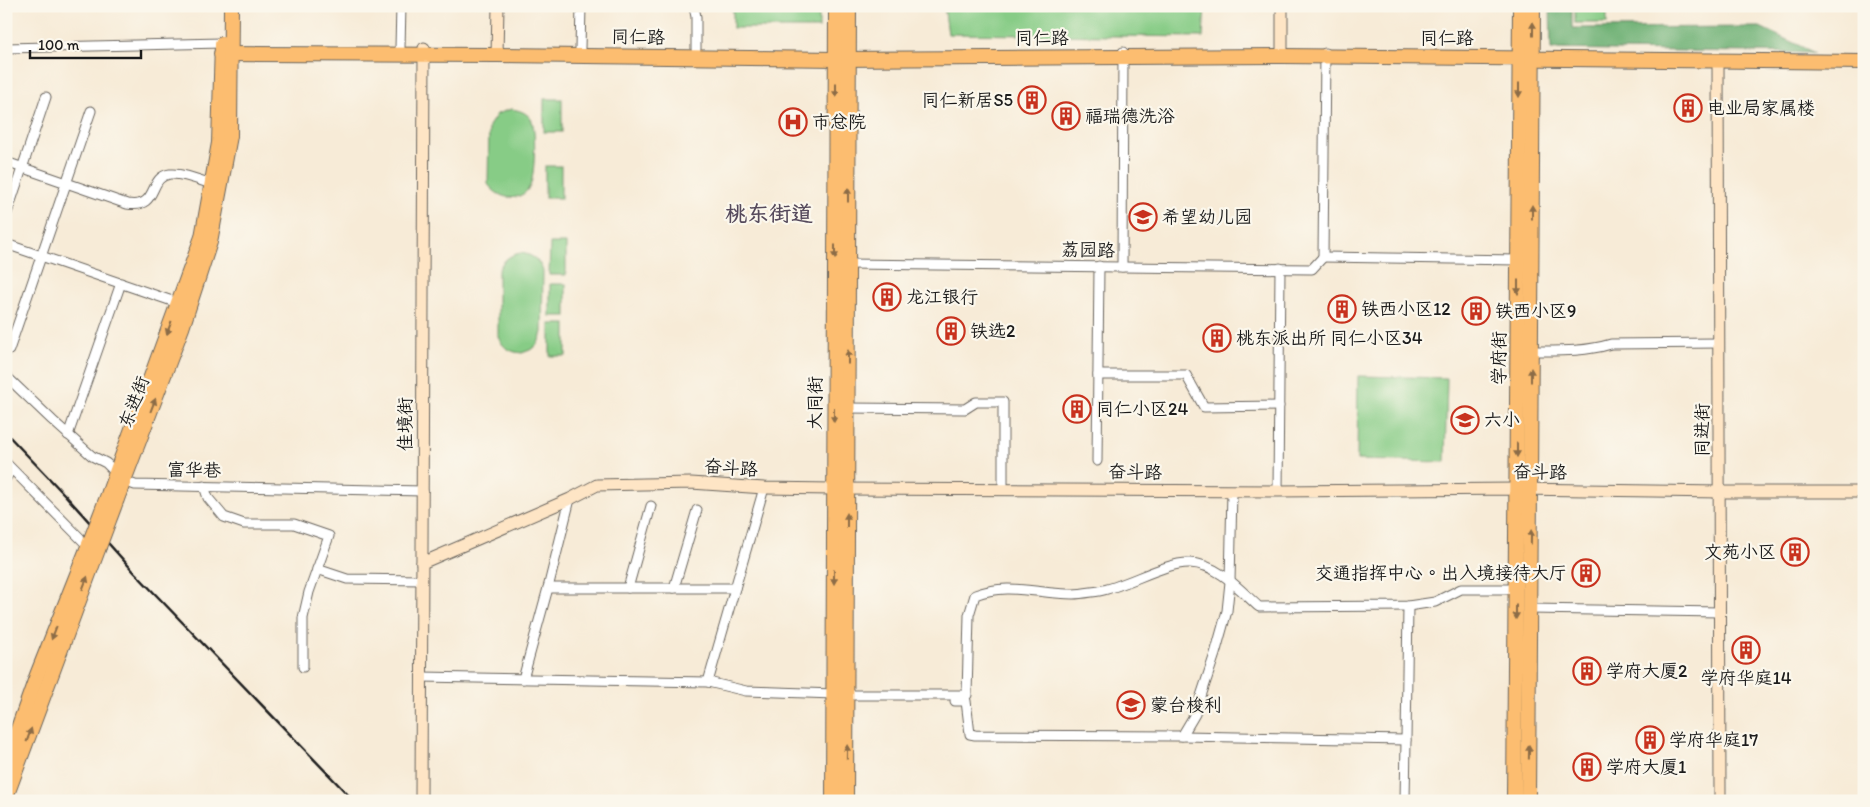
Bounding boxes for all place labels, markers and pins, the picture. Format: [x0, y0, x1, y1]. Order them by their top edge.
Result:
building icon: 同仁新居S5 [1017, 85, 1047, 115]
place label: 同仁新居S5 [921, 89, 1013, 111]
building icon: 电业局家属楼 [1673, 93, 1703, 123]
place label: 电业局家属楼 [1707, 97, 1815, 119]
building icon: 福瑞德洗浴 [1051, 101, 1081, 131]
place label: 福瑞德洗浴 [1085, 105, 1175, 127]
hospital icon: 市总院 [778, 107, 808, 137]
place label: 市总院 [812, 111, 866, 133]
school or university icon: 希望幼儿园 [1128, 202, 1158, 232]
place label: 希望幼儿园 [1162, 206, 1252, 228]
building icon: 龙江银行 [872, 282, 902, 312]
place label: 龙江银行 [906, 286, 978, 308]
building icon: 铁西小区12 [1327, 294, 1357, 324]
building icon: 铁西小区9 [1461, 296, 1491, 326]
place label: 铁西小区12 [1361, 298, 1451, 320]
place label: 铁西小区9 [1495, 300, 1576, 322]
building icon: 铁选2 [936, 316, 966, 346]
place label: 铁选2 [970, 320, 1016, 342]
building icon: 桃东派出所 同仁小区34 [1202, 323, 1232, 353]
place label: 桃东派出所 同仁小区34 [1236, 327, 1423, 349]
building icon: 同仁小区24 [1062, 394, 1092, 424]
place label: 同仁小区24 [1096, 398, 1188, 420]
school or university icon: 六小 [1450, 405, 1480, 435]
place label: 六小 [1484, 409, 1520, 431]
building icon: 文苑小区 [1780, 537, 1810, 567]
place label: 文苑小区 [1704, 541, 1776, 563]
building icon: 交通指挥中心。出入境接待大厅 [1571, 558, 1601, 588]
place label: 交通指挥中心。出入境接待大厅 [1315, 562, 1567, 584]
building icon: 学府华庭14 [1731, 635, 1761, 665]
building icon: 学府大厦2 [1572, 656, 1602, 686]
place label: 学府大厦2 [1606, 660, 1688, 682]
place label: 学府华庭14 [1700, 667, 1792, 689]
school or university icon: 蒙台梭利 [1116, 690, 1146, 720]
place label: 蒙台梭利 [1150, 694, 1222, 716]
building icon: 学府华庭17 [1635, 725, 1665, 755]
place label: 学府华庭17 [1669, 729, 1758, 751]
building icon: 学府大厦1 [1572, 752, 1602, 782]
place label: 学府大厦1 [1606, 756, 1686, 778]

